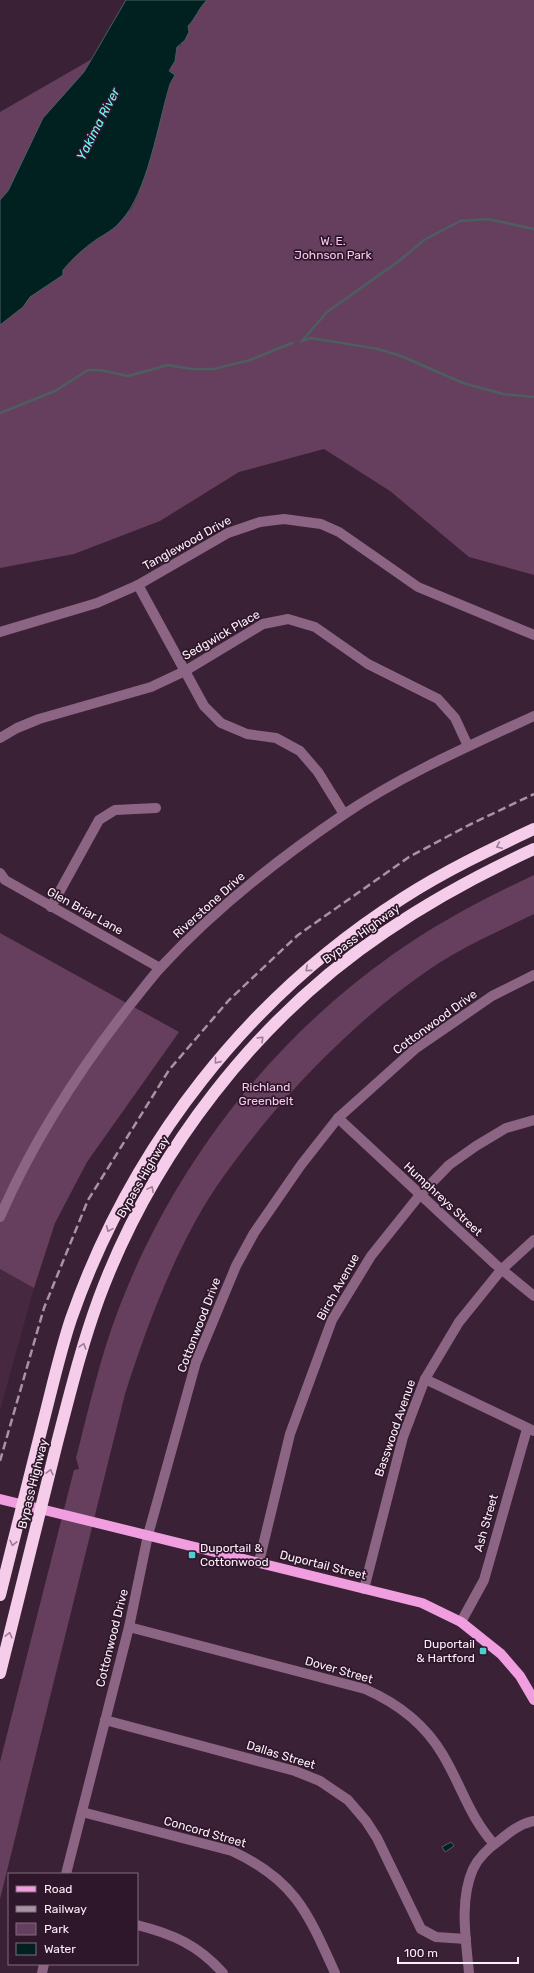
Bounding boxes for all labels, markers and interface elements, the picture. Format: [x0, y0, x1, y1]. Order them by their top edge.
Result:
water label: Yakima River [73, 84, 123, 163]
park label: W. E. Johnson Park [294, 234, 372, 262]
street label: Tanglewood Drive [141, 513, 234, 573]
street label: Sedgwick Place [180, 607, 263, 663]
one-way arrow [495, 841, 503, 849]
street label: Riverstone Drive [170, 869, 248, 941]
street label: Glen Briar Lane [45, 884, 126, 938]
street label: Bypass Highway [320, 901, 403, 967]
one-way arrow [305, 964, 312, 971]
street label: Cottonwood Drive [390, 987, 480, 1057]
one-way arrow [256, 1036, 264, 1044]
one-way arrow [214, 1057, 221, 1064]
park label: Richland Greenbelt [239, 1080, 294, 1108]
street label: Bypass Highway [114, 1133, 172, 1220]
street label: Humphreys Street [401, 1159, 485, 1239]
one-way arrow [146, 1186, 153, 1193]
one-way arrow [106, 1225, 114, 1233]
street label: Birch Avenue [314, 1251, 362, 1323]
street label: Cottonwood Drive [174, 1275, 224, 1374]
one-way arrow [78, 1343, 87, 1350]
street label: Basswood Avenue [372, 1377, 418, 1478]
street label: Bypass Highway [15, 1437, 51, 1530]
one-way arrow [45, 1469, 54, 1476]
street label: Ash Street [471, 1492, 501, 1553]
one-way arrow [9, 1539, 18, 1546]
place label: Duportail & Cottonwood [200, 1541, 269, 1569]
street label: Duportail Street [278, 1547, 368, 1583]
marker: Duportail & Cottonwood [187, 1550, 197, 1560]
street label: Cottonwood Drive [93, 1587, 131, 1688]
one-way arrow [5, 1632, 13, 1639]
place label: Duportail & Hartford [416, 1637, 475, 1665]
marker: Duportail & Hartford [478, 1646, 488, 1656]
street label: Dover Street [303, 1654, 375, 1686]
street label: Dallas Street [245, 1738, 317, 1772]
street label: Concord Street [162, 1814, 248, 1851]
legend [8, 1873, 138, 1965]
text: Road [44, 1882, 72, 1896]
text: Railway [44, 1902, 87, 1916]
text: Park [44, 1922, 70, 1936]
scale bar [398, 1939, 518, 1965]
text: Water [44, 1942, 76, 1956]
text: 100 m [404, 1946, 438, 1960]

